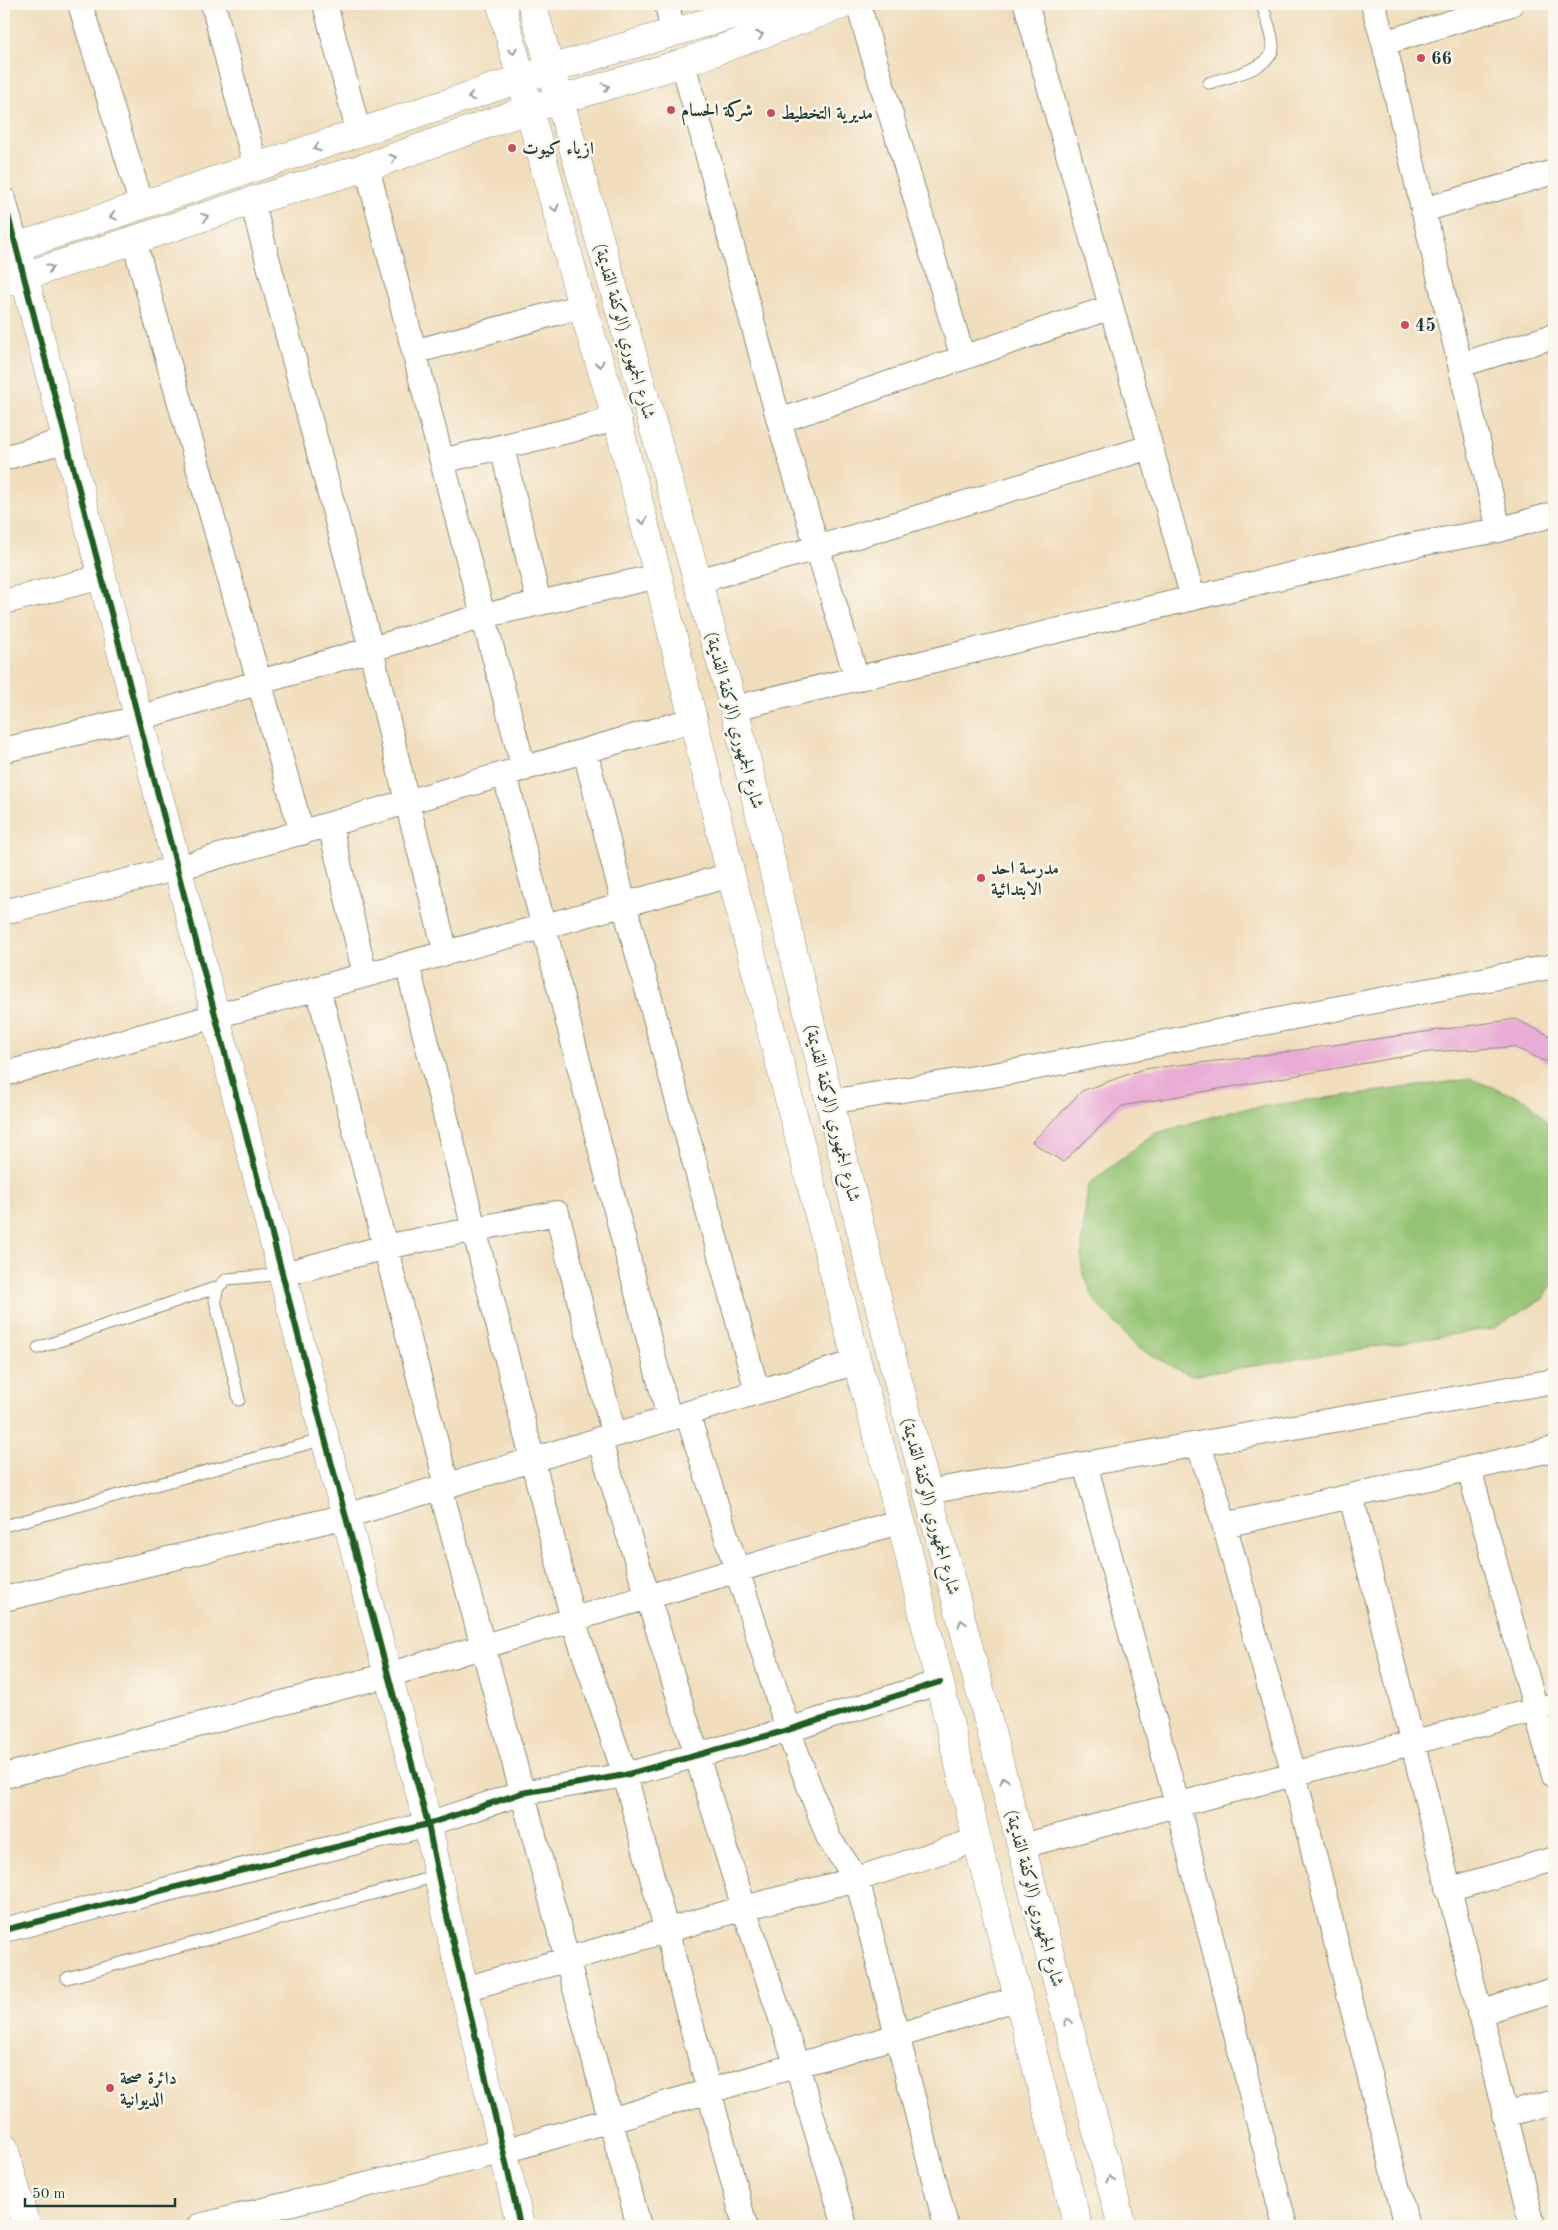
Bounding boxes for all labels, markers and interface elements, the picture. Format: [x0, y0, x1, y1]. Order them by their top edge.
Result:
one-way arrow [755, 31, 764, 41]
one-way arrow [507, 46, 518, 55]
place label: 66 [1431, 50, 1452, 68]
marker: 66 [1415, 52, 1427, 64]
one-way arrow [601, 82, 609, 92]
one-way arrow [467, 91, 476, 101]
place label: شركة الحسام [681, 99, 753, 126]
place label: مديرية التخطيط [781, 103, 873, 124]
marker: شركة الحسام [665, 104, 677, 116]
marker: مديرية التخطيط [765, 107, 777, 119]
place label: ازياء كيوت [522, 140, 594, 159]
one-way arrow [313, 142, 322, 152]
marker: ازياء كيوت [506, 142, 518, 154]
one-way arrow [388, 154, 397, 164]
one-way arrow [550, 203, 560, 211]
one-way arrow [109, 210, 118, 220]
one-way arrow [200, 213, 208, 223]
street label: شارع الجمهوري (الوكفة القديمة) [585, 241, 659, 423]
one-way arrow [45, 264, 54, 274]
place label: 45 [1415, 317, 1436, 335]
marker: 45 [1399, 319, 1411, 331]
one-way arrow [594, 359, 604, 368]
one-way arrow [638, 516, 648, 524]
street label: شارع الجمهوري (الوكفة القديمة) [697, 629, 767, 812]
place label: مدرسة احد الابتدائية [991, 860, 1059, 900]
marker: مدرسة احد الابتدائية [975, 872, 987, 884]
street label: شارع الجمهوري (الوكفة القديمة) [796, 1022, 864, 1205]
street label: شارع الجمهوري (الوكفة القديمة) [893, 1415, 963, 1598]
one-way arrow [958, 1620, 968, 1628]
one-way arrow [1000, 1777, 1010, 1785]
street label: شارع الجمهوري (الوكفة القديمة) [997, 1807, 1067, 1990]
one-way arrow [1064, 2018, 1074, 2027]
place label: دائرة صحة الديوانية [120, 2070, 177, 2110]
marker: دائرة صحة الديوانية [104, 2082, 116, 2094]
scale bar [25, 2175, 175, 2207]
one-way arrow [1105, 2175, 1116, 2184]
text: 50 m [32, 2187, 66, 2202]

